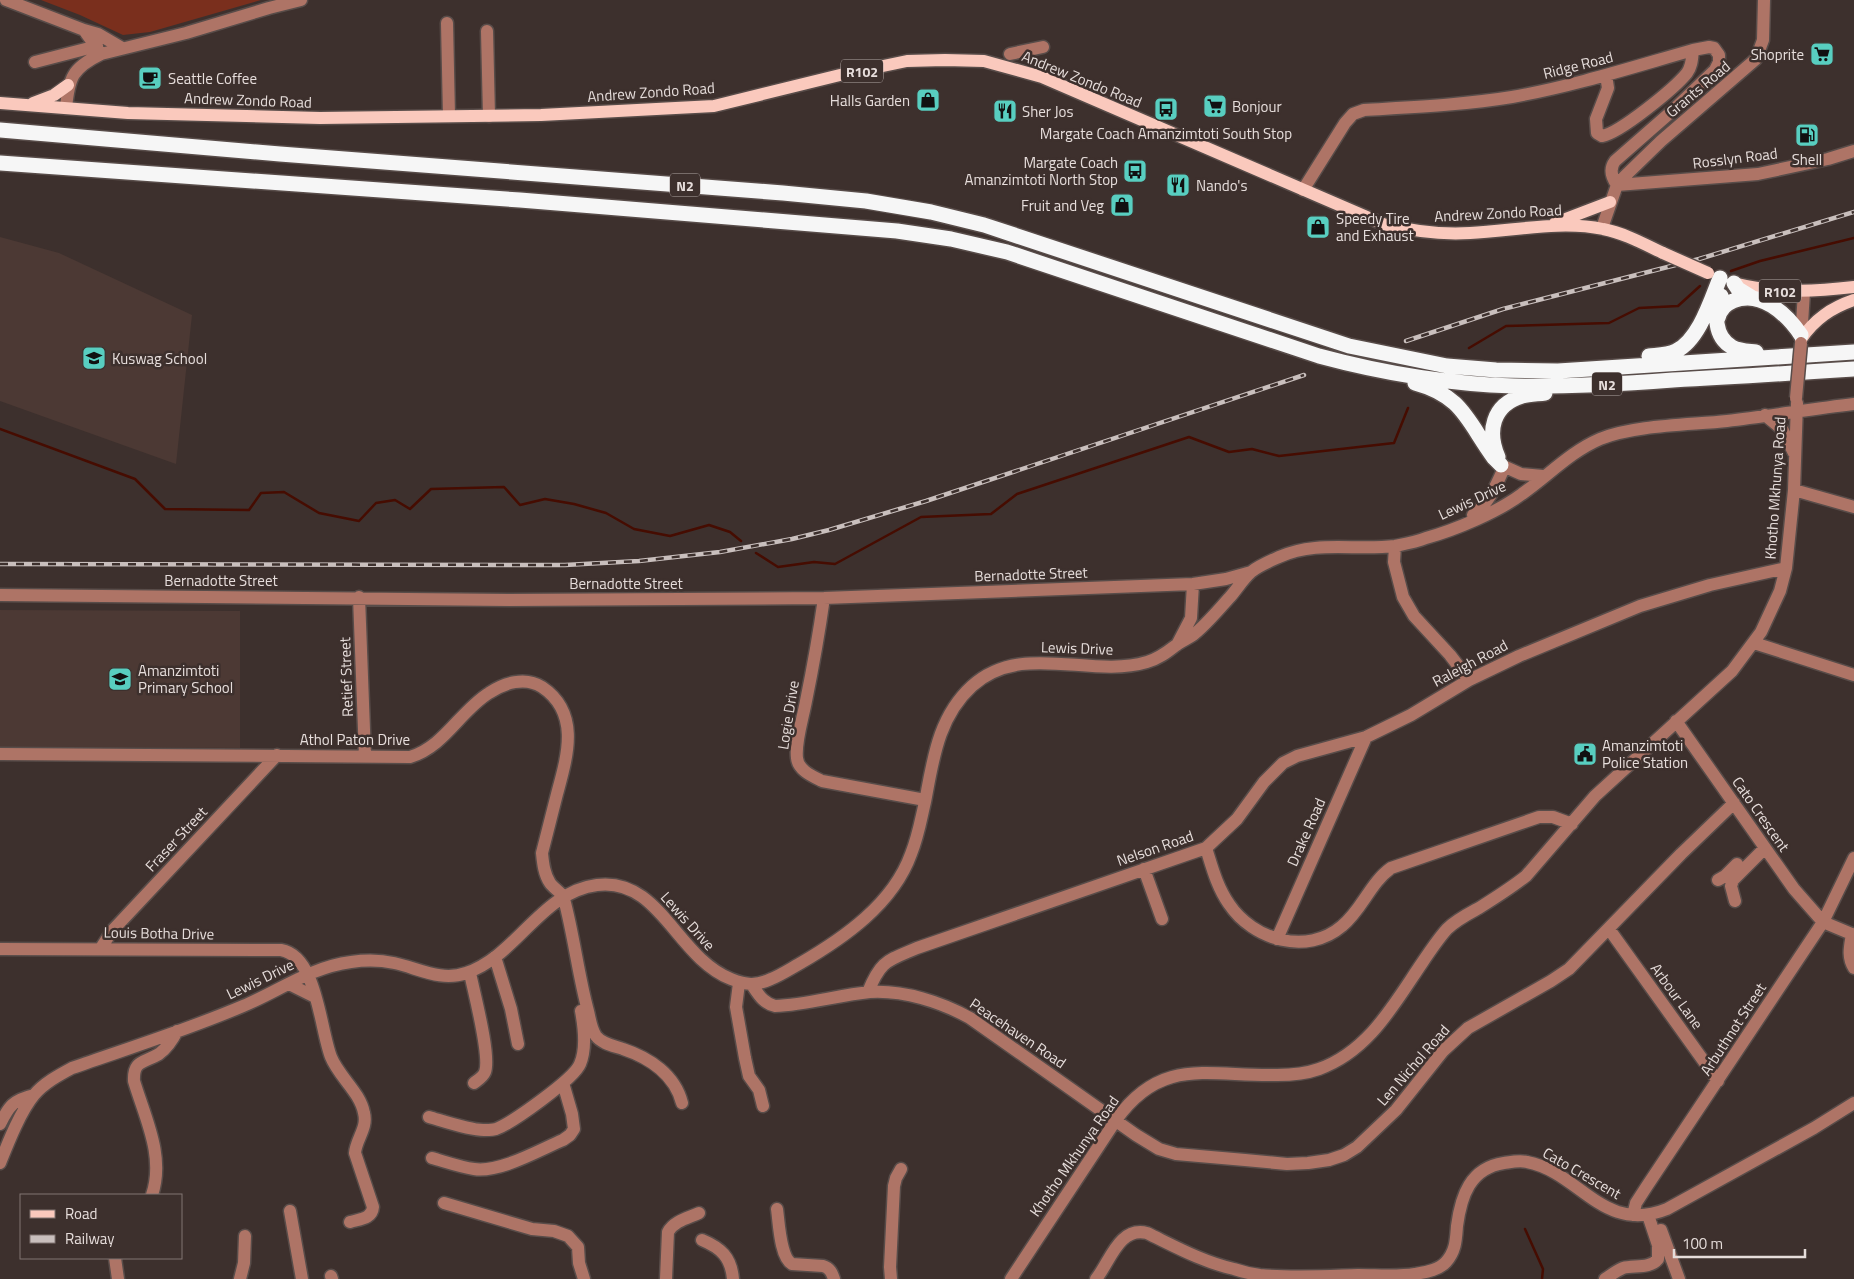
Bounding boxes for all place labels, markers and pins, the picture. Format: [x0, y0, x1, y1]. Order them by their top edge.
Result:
supermarket icon: Shoprite [1809, 41, 1835, 67]
place label: Shoprite [1751, 43, 1804, 66]
cafe icon: Seattle Coffee [137, 65, 163, 91]
place label: Seattle Coffee [168, 67, 257, 90]
shop icon: Halls Garden [915, 87, 941, 113]
place label: Halls Garden [830, 89, 910, 112]
supermarket icon: Bonjour [1202, 93, 1228, 119]
place label: Bonjour [1232, 95, 1282, 118]
bus stop icon: Margate Coach Amanzimtoti South Stop [1153, 96, 1179, 122]
restaurant icon: Sher Jos [992, 98, 1018, 124]
place label: Sher Jos [1022, 100, 1073, 123]
place label: Margate Coach Amanzimtoti South Stop [1040, 122, 1292, 145]
fuel station icon: Shell [1794, 122, 1820, 148]
place label: Shell [1792, 148, 1822, 171]
place label: Margate Coach Amanzimtoti North Stop [964, 151, 1118, 191]
bus stop icon: Margate Coach Amanzimtoti North Stop [1122, 158, 1148, 184]
restaurant icon: Nando's [1165, 172, 1191, 198]
place label: Nando's [1196, 174, 1247, 197]
shop icon: Fruit and Veg [1109, 192, 1135, 218]
place label: Fruit and Veg [1021, 194, 1104, 217]
place label: Speedy Tire and Exhaust [1336, 207, 1414, 247]
shop icon: Speedy Tire and Exhaust [1305, 214, 1331, 240]
school or university icon: Kuswag School [81, 345, 107, 371]
place label: Kuswag School [112, 347, 207, 370]
place label: Amanzimtoti Primary School [138, 659, 233, 699]
school or university icon: Amanzimtoti Primary School [107, 666, 133, 692]
place label: Amanzimtoti Police Station [1602, 734, 1688, 774]
public building icon: Amanzimtoti Police Station [1572, 741, 1598, 767]

